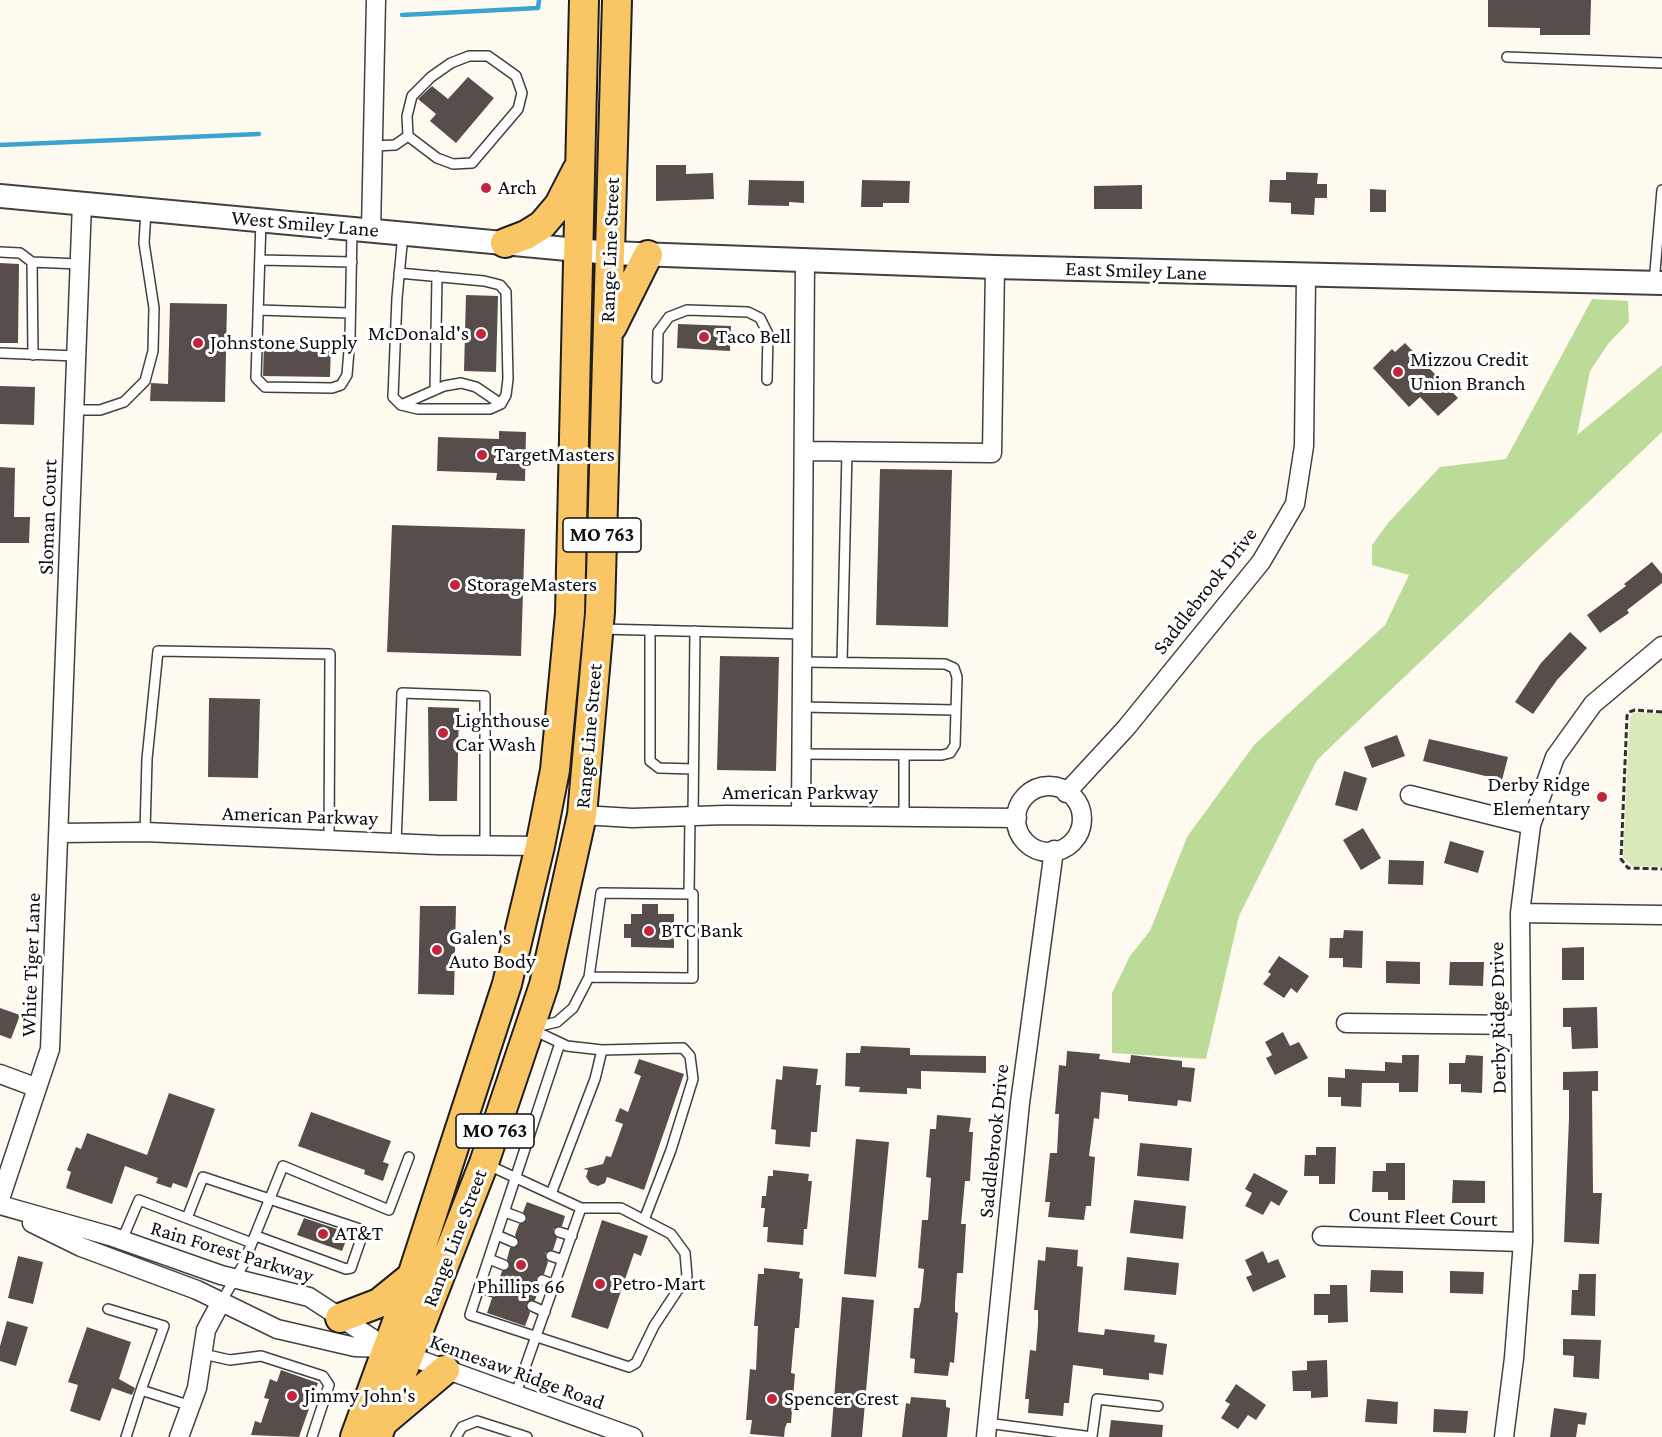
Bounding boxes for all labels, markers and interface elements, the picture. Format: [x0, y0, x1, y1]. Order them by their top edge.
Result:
place label: Arch [498, 175, 537, 201]
street label: Range Line Street [595, 177, 625, 323]
marker: Arch [479, 181, 493, 195]
street label: West Smiley Lane [230, 205, 380, 243]
street label: East Smiley Lane [1065, 256, 1207, 286]
place label: McDonald's [368, 321, 469, 347]
place label: Taco Bell [716, 324, 791, 350]
marker: McDonald's [474, 327, 488, 341]
place label: Johnstone Supply [210, 330, 357, 356]
marker: Taco Bell [697, 330, 711, 344]
marker: Johnstone Supply [191, 336, 205, 350]
place label: Mizzou Credit Union Branch [1410, 347, 1528, 397]
marker: Mizzou Credit Union Branch [1391, 365, 1405, 379]
place label: TargetMasters [494, 442, 615, 468]
marker: TargetMasters [475, 448, 489, 462]
street label: Sloman Court [33, 459, 63, 575]
road number: MO 763 [563, 518, 641, 552]
street label: Saddlebrook Drive [1147, 522, 1263, 660]
place label: StorageMasters [467, 572, 597, 598]
marker: StorageMasters [448, 578, 462, 592]
street label: Range Line Street [570, 663, 608, 809]
place label: Lighthouse Car Wash [455, 708, 550, 758]
marker: Lighthouse Car Wash [436, 726, 450, 740]
place label: Derby Ridge Elementary [1488, 772, 1590, 822]
street label: American Parkway [722, 780, 878, 806]
marker: Derby Ridge Elementary [1595, 790, 1609, 804]
street label: American Parkway [221, 801, 379, 831]
street label: White Tiger Lane [16, 892, 46, 1038]
place label: BTC Bank [661, 918, 742, 944]
marker: BTC Bank [642, 924, 656, 938]
place label: Galen's Auto Body [449, 925, 536, 975]
street label: Derby Ridge Drive [1484, 942, 1512, 1094]
marker: Galen's Auto Body [430, 943, 444, 957]
street label: Saddlebrook Drive [973, 1063, 1015, 1219]
road number: MO 763 [456, 1114, 534, 1148]
street label: Range Line Street [417, 1166, 493, 1310]
street label: Count Fleet Court [1348, 1202, 1498, 1232]
street label: Rain Forest Parkway [147, 1215, 317, 1289]
place label: AT&T [335, 1221, 383, 1247]
marker: AT&T [316, 1227, 330, 1241]
marker: Phillips 66 [514, 1258, 528, 1272]
place label: Petro-Mart [612, 1271, 705, 1297]
place label: Phillips 66 [477, 1274, 565, 1300]
marker: Petro-Mart [593, 1277, 607, 1291]
street label: Kennesaw Ridge Road [426, 1329, 608, 1415]
place label: Jimmy John's [304, 1383, 415, 1409]
place label: Spencer Crest [784, 1386, 898, 1412]
marker: Jimmy John's [285, 1389, 299, 1403]
marker: Spencer Crest [765, 1392, 779, 1406]

